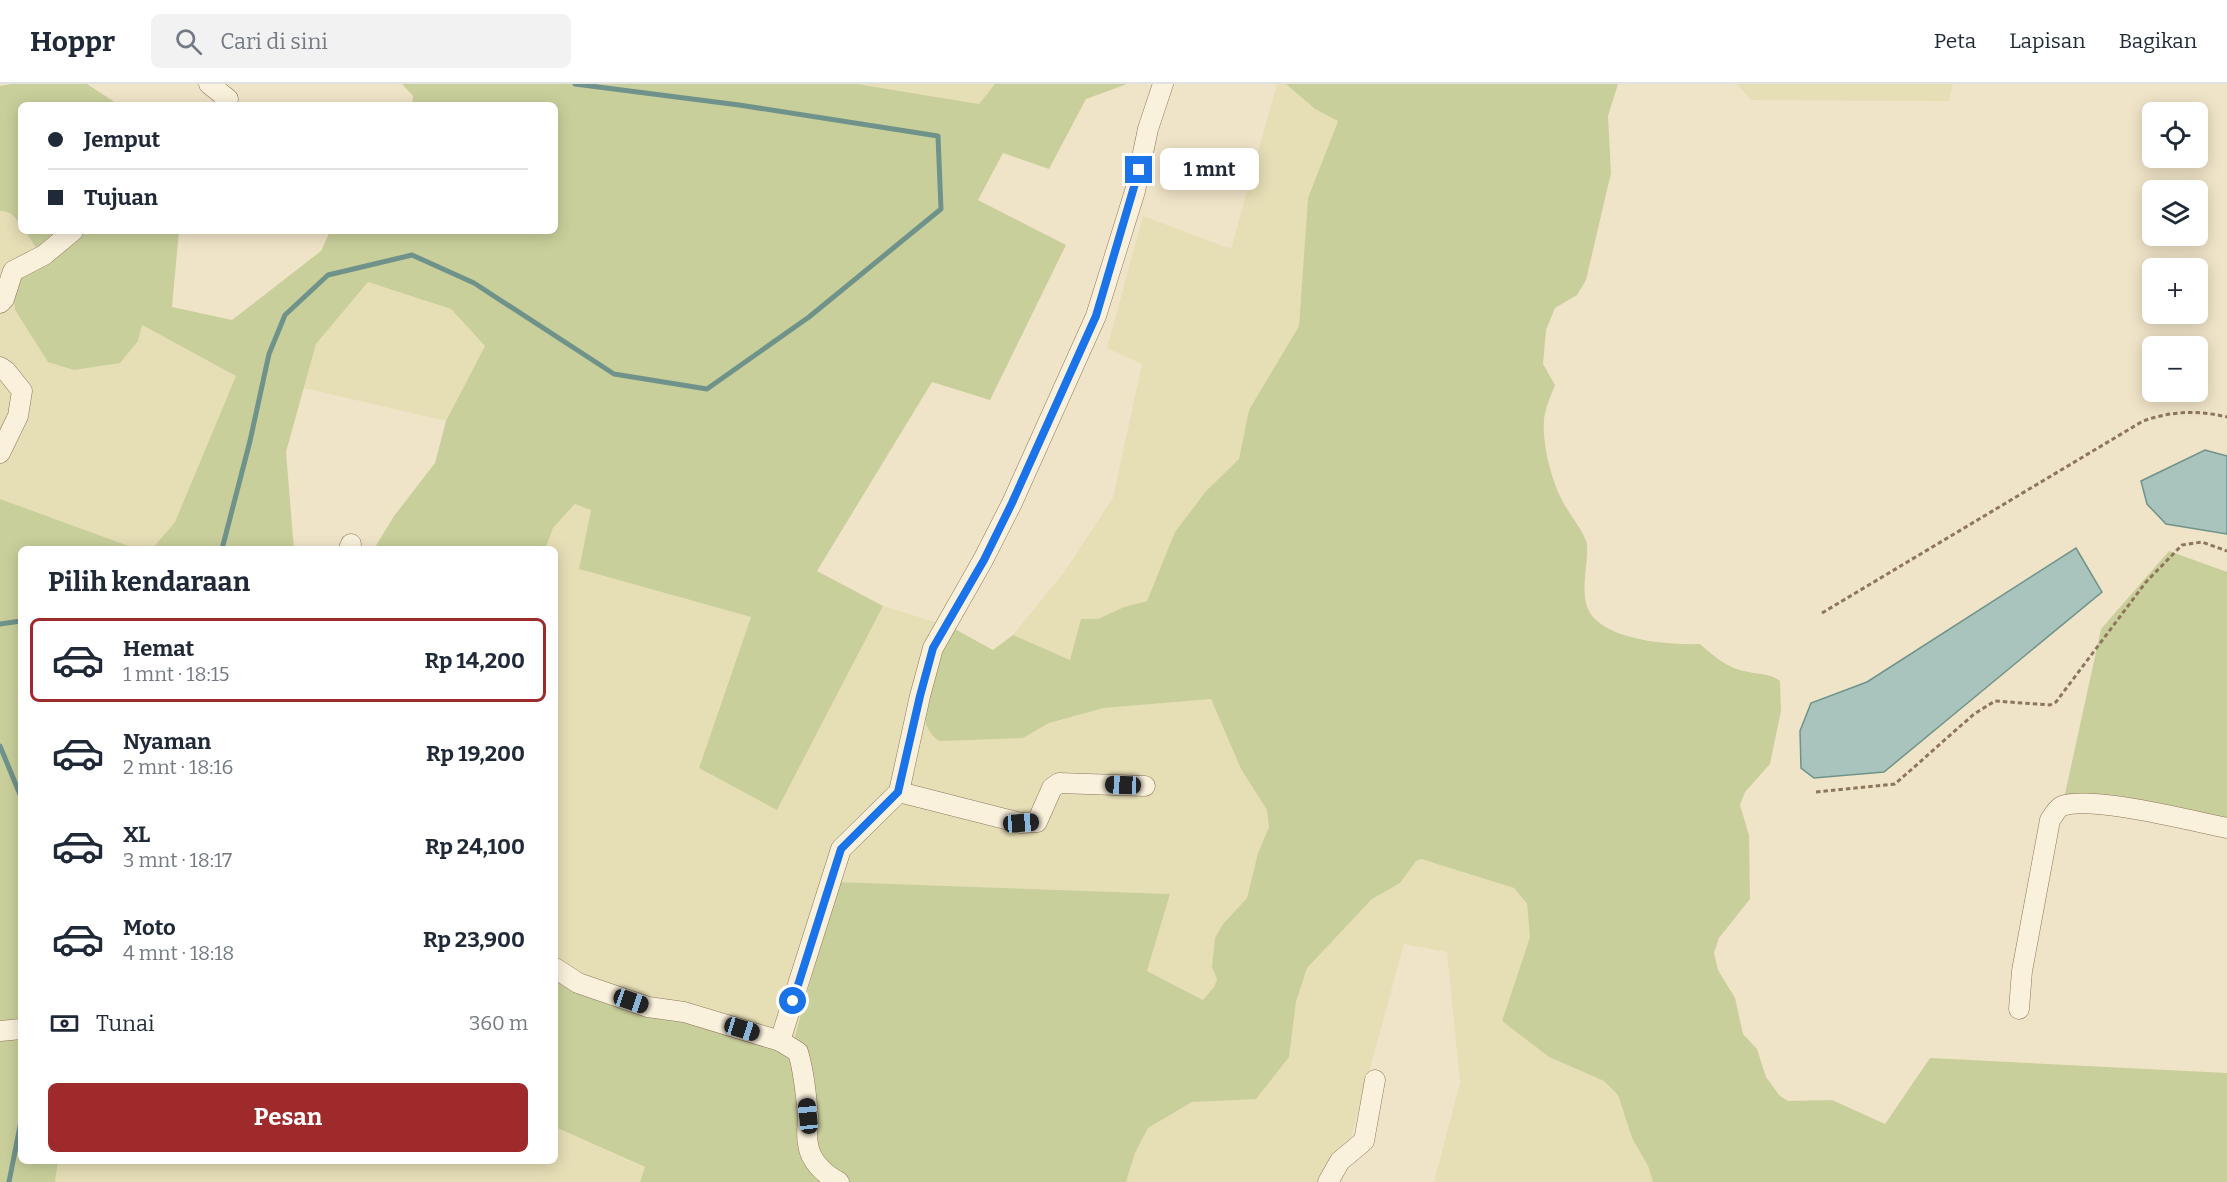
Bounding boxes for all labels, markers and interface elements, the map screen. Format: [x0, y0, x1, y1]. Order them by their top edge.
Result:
search box [151, 14, 571, 68]
text: Hoppr [30, 25, 115, 58]
icon: search [172, 25, 205, 58]
text: Cari di sini [220, 28, 328, 55]
text: Peta [1934, 28, 1976, 54]
text: Lapisan [2009, 28, 2086, 54]
text: Bagikan [2119, 28, 2197, 54]
map controls [2142, 102, 2208, 402]
button: locate [2142, 102, 2208, 168]
text: Jemput [84, 126, 160, 153]
callout: 1 mnt [1160, 149, 1259, 191]
route end [1125, 156, 1152, 183]
text: 1 mnt [1183, 157, 1236, 181]
button: layers [2142, 180, 2208, 246]
text: Tujuan [84, 184, 158, 211]
button: + [2142, 258, 2208, 324]
button: − [2142, 336, 2208, 402]
text: Pilih kendaraan [48, 566, 250, 598]
icon: car [51, 633, 105, 687]
text: Hemat [123, 635, 194, 662]
text: Rp 14,200 [424, 647, 525, 674]
text: 1 mnt · 18:15 [123, 662, 229, 686]
icon: car [51, 726, 105, 780]
text: Nyaman [123, 728, 211, 755]
text: Rp 19,200 [426, 740, 525, 767]
text: 2 mnt · 18:16 [123, 755, 233, 779]
car [1105, 775, 1141, 795]
car [1002, 813, 1040, 833]
icon: car [51, 819, 105, 873]
text: XL [123, 821, 150, 848]
text: Rp 24,100 [425, 833, 525, 860]
text: 3 mnt · 18:17 [123, 848, 232, 872]
icon: car [51, 912, 105, 966]
text: Moto [123, 914, 176, 941]
text: Rp 23,900 [423, 926, 525, 953]
text: 4 mnt · 18:18 [123, 941, 234, 965]
car [611, 987, 651, 1015]
route start [779, 987, 806, 1014]
icon: cash [48, 1007, 81, 1040]
text: Tunai [96, 1010, 155, 1037]
text: 360 m [469, 1011, 528, 1035]
car [722, 1015, 762, 1043]
button: Pesan [48, 1083, 528, 1152]
car [797, 1097, 819, 1135]

